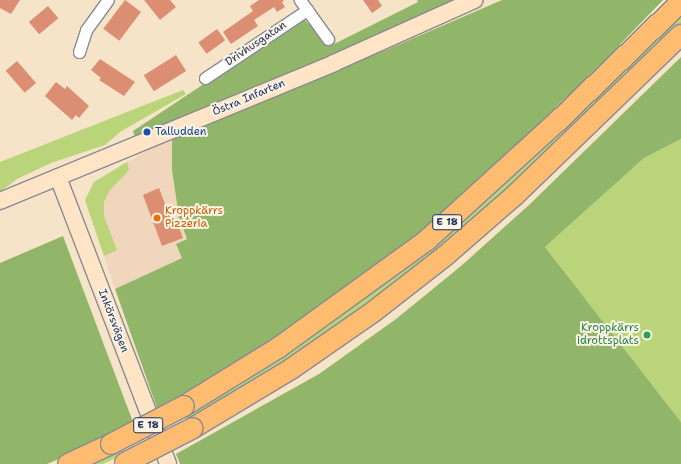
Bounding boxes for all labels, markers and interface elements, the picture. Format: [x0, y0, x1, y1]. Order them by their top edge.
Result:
street label: Drivhusgatan [223, 19, 289, 69]
street label: Östra Infarten [211, 77, 287, 119]
place label: Talludden [155, 125, 207, 139]
marker: Talludden [142, 127, 152, 137]
place label: Kroppkärrs Pizzeria [165, 205, 223, 231]
marker: Kroppkärrs Pizzeria [152, 213, 162, 223]
road number: E 18 [432, 214, 462, 230]
street label: Inkörsvägen [95, 287, 131, 355]
place label: Kroppkärrs idrottsplats [577, 322, 639, 348]
marker: Kroppkärrs idrottsplats [642, 330, 652, 340]
road number: E 18 [133, 417, 163, 433]

